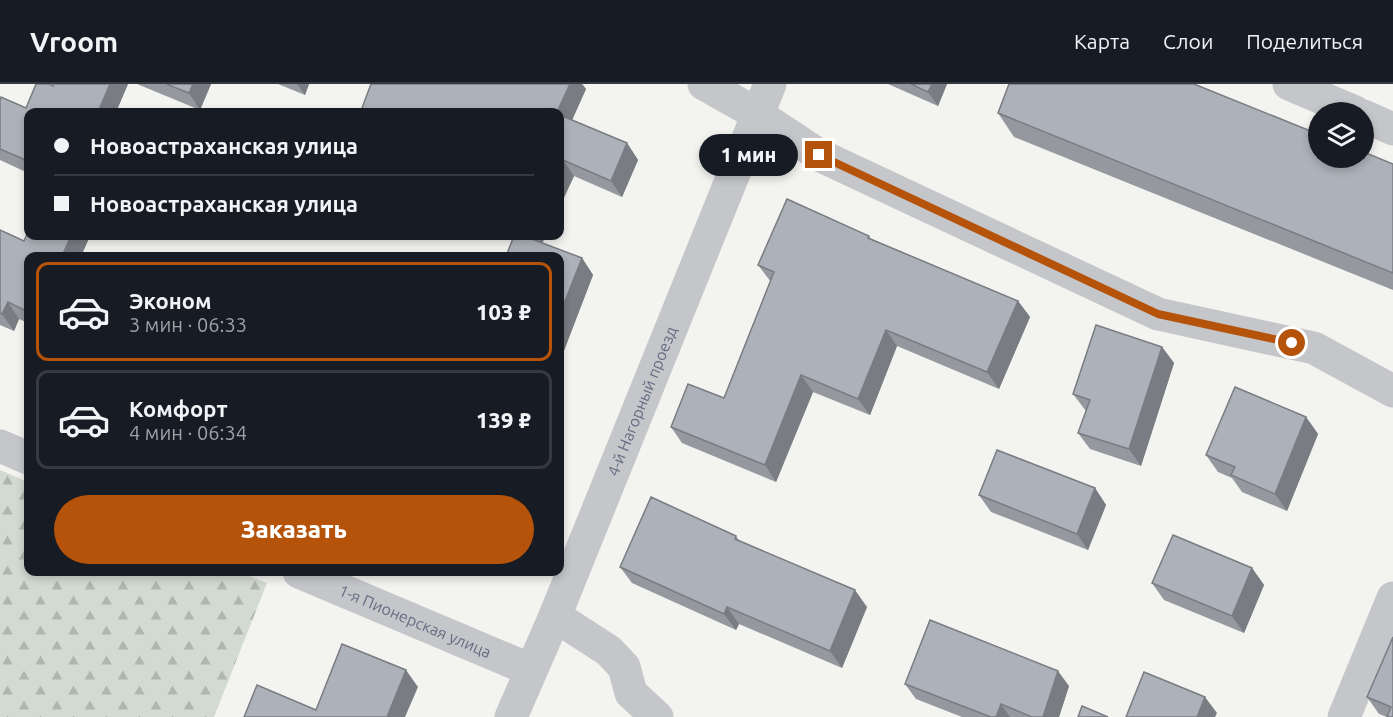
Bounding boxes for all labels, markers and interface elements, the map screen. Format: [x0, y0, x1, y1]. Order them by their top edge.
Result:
text: Vroom [30, 26, 118, 57]
text: Карта [1074, 29, 1130, 53]
text: Слои [1163, 29, 1213, 53]
text: Поделиться [1246, 29, 1363, 53]
map controls [1308, 102, 1374, 168]
button: layers [1308, 102, 1374, 168]
text: Новоастраханская улица [90, 133, 358, 158]
callout: 1 мин [699, 134, 798, 176]
route end [805, 141, 832, 168]
text: 1 мин [721, 143, 776, 166]
text: Новоастраханская улица [90, 191, 358, 216]
icon: car [57, 285, 111, 339]
text: Эконом [129, 288, 211, 313]
text: 103 ₽ [476, 299, 531, 324]
text: 3 мин · 06:33 [129, 313, 247, 336]
street label: 4-й Нагорный проезд [604, 324, 680, 478]
route start [1278, 329, 1305, 356]
icon: car [57, 393, 111, 447]
text: Комфорт [129, 396, 228, 421]
text: 139 ₽ [476, 407, 531, 432]
text: 4 мин · 06:34 [129, 421, 247, 444]
button: Заказать [54, 495, 534, 564]
street label: 1-я Пионерская улица [336, 581, 494, 661]

